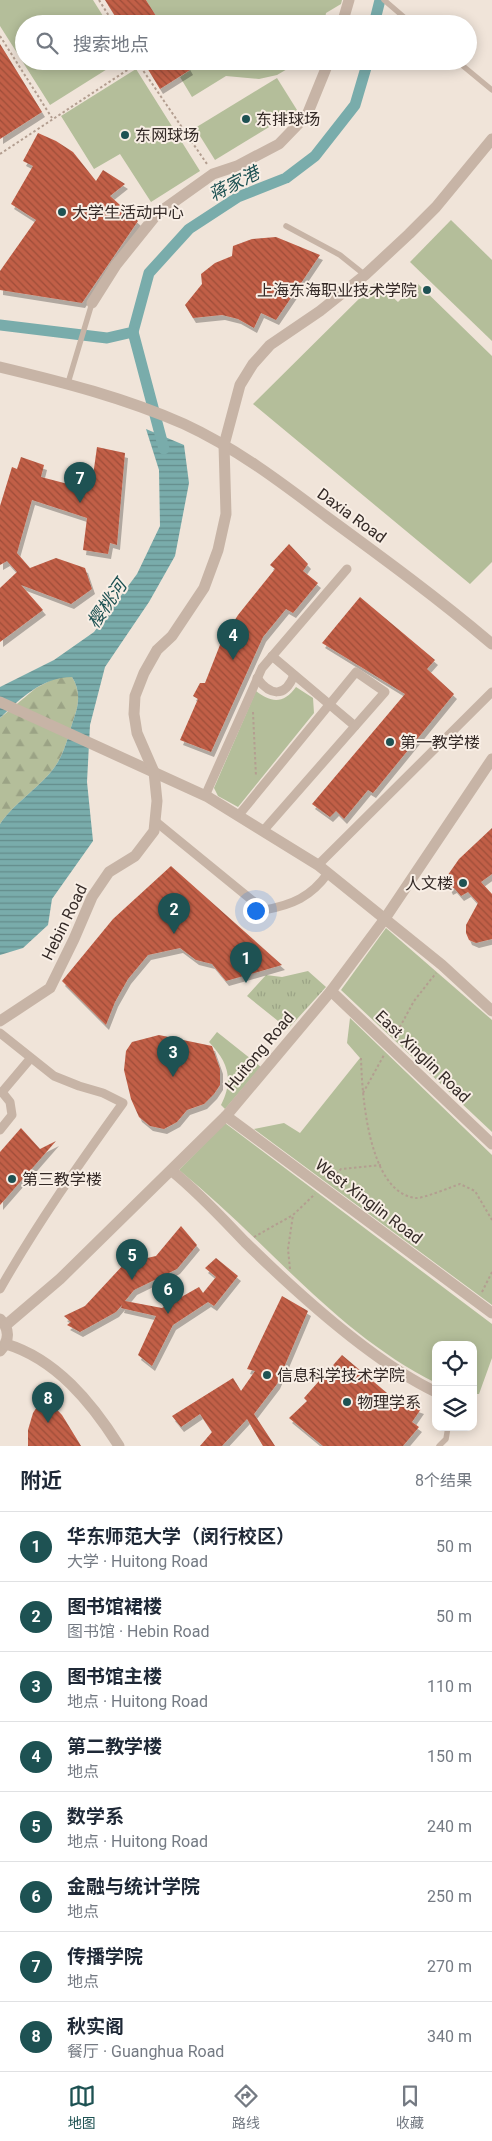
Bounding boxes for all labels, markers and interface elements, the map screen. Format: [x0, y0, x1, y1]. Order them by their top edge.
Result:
search box [15, 15, 477, 70]
icon: search [33, 29, 61, 57]
text: 搜索地点 [73, 33, 149, 56]
place label: 东排球场 [256, 110, 320, 129]
marker: 东排球场 [240, 113, 252, 125]
place label: 东网球场 [135, 126, 199, 145]
marker: 东网球场 [119, 129, 131, 141]
water label: 蒋家港 [205, 161, 265, 205]
place label: 大学生活动中心 [72, 203, 184, 222]
marker: 大学生活动中心 [56, 206, 68, 218]
place label: 上海东海职业技术学院 [257, 281, 417, 300]
marker: 上海东海职业技术学院 [421, 284, 433, 296]
pin: 7 [64, 462, 96, 503]
street label: Daxia Road [314, 484, 390, 547]
water label: 樱桃河 [83, 573, 132, 632]
pin: 4 [217, 619, 249, 660]
place label: 第一教学楼 [400, 733, 480, 752]
marker: 第一教学楼 [384, 736, 396, 748]
place label: 人文楼 [405, 874, 453, 893]
marker: 人文楼 [457, 877, 469, 889]
street label: Hebin Road [38, 881, 91, 963]
pin: 2 [158, 893, 190, 934]
your location [243, 898, 269, 924]
pin: 1 [230, 942, 262, 983]
street label: East Xinglin Road [371, 1006, 474, 1106]
street label: Huitong Road [221, 1008, 298, 1095]
pin: 3 [157, 1036, 189, 1077]
street label: West Xinglin Road [311, 1155, 426, 1248]
place label: 第三教学楼 [22, 1170, 102, 1189]
marker: 第三教学楼 [6, 1173, 18, 1185]
pin: 5 [116, 1239, 148, 1280]
pin: 6 [152, 1273, 184, 1314]
map controls [432, 1341, 477, 1431]
button: locate [432, 1341, 477, 1386]
place label: 信息科学技术学院 [277, 1366, 405, 1385]
marker: 信息科学技术学院 [261, 1369, 273, 1381]
pin: 8 [32, 1382, 64, 1423]
button: layers [432, 1386, 477, 1431]
place label: 物理学系 [357, 1393, 421, 1412]
marker: 物理学系 [341, 1396, 353, 1408]
text: 附近 [20, 1469, 62, 1493]
text: 8个结果 [415, 1471, 472, 1490]
text: 华东师范大学（闵行校区） [67, 1525, 295, 1548]
text: 1 [31, 1537, 41, 1556]
text: 50 m [436, 1537, 472, 1556]
text: 大学 · Huitong Road [67, 1552, 208, 1571]
text: 图书馆裙楼 [67, 1595, 162, 1618]
text: 2 [31, 1607, 41, 1626]
text: 50 m [436, 1607, 472, 1626]
text: 图书馆 · Hebin Road [67, 1622, 209, 1641]
text: 图书馆主楼 [67, 1665, 162, 1688]
text: 3 [31, 1677, 41, 1696]
text: 110 m [427, 1677, 472, 1696]
text: 地点 · Huitong Road [67, 1692, 208, 1711]
text: 第二教学楼 [67, 1735, 162, 1758]
text: 4 [31, 1747, 41, 1766]
text: 150 m [427, 1747, 472, 1766]
text: 地点 [67, 1762, 99, 1781]
text: 数学系 [67, 1805, 124, 1828]
text: 5 [31, 1817, 41, 1836]
text: 240 m [427, 1817, 472, 1836]
text: 地点 · Huitong Road [67, 1832, 208, 1851]
text: 金融与统计学院 [67, 1875, 200, 1898]
text: 6 [31, 1887, 41, 1906]
text: 250 m [427, 1887, 472, 1906]
text: 地点 [67, 1902, 99, 1921]
text: 传播学院 [67, 1945, 143, 1968]
text: 7 [31, 1957, 41, 1976]
text: 270 m [427, 1957, 472, 1976]
text: 地点 [67, 1972, 99, 1991]
text: 秋实阁 [67, 2015, 124, 2038]
text: 8 [31, 2027, 41, 2046]
text: 340 m [427, 2027, 472, 2046]
text: 餐厅 · Guanghua Road [67, 2042, 224, 2061]
tab: 地图 [68, 2082, 96, 2132]
tab: 路线 [232, 2082, 260, 2132]
tab: 收藏 [396, 2082, 424, 2132]

